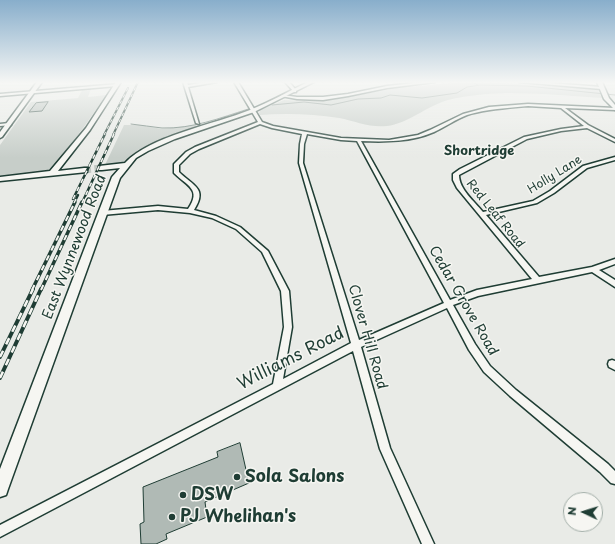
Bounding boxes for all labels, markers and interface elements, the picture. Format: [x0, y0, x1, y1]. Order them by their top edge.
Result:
district label: Shortridge [444, 143, 514, 159]
street label: Holly Lane [525, 153, 585, 197]
street label: East Wynnewood Road [40, 172, 110, 322]
street label: Red Leaf Road [463, 177, 527, 251]
street label: Cedar Grove Road [425, 243, 501, 359]
street label: Clover Hill Road [344, 283, 390, 391]
street label: Williams Road [234, 323, 348, 395]
place label: Sola Salons [245, 467, 344, 487]
marker: Sola Salons [232, 472, 242, 482]
place label: DSW [191, 485, 233, 505]
marker: DSW [178, 490, 188, 500]
north arrow [563, 492, 603, 532]
text: N [563, 506, 580, 516]
place label: PJ Whelihan's [180, 507, 296, 527]
marker: PJ Whelihan's [167, 512, 177, 522]

